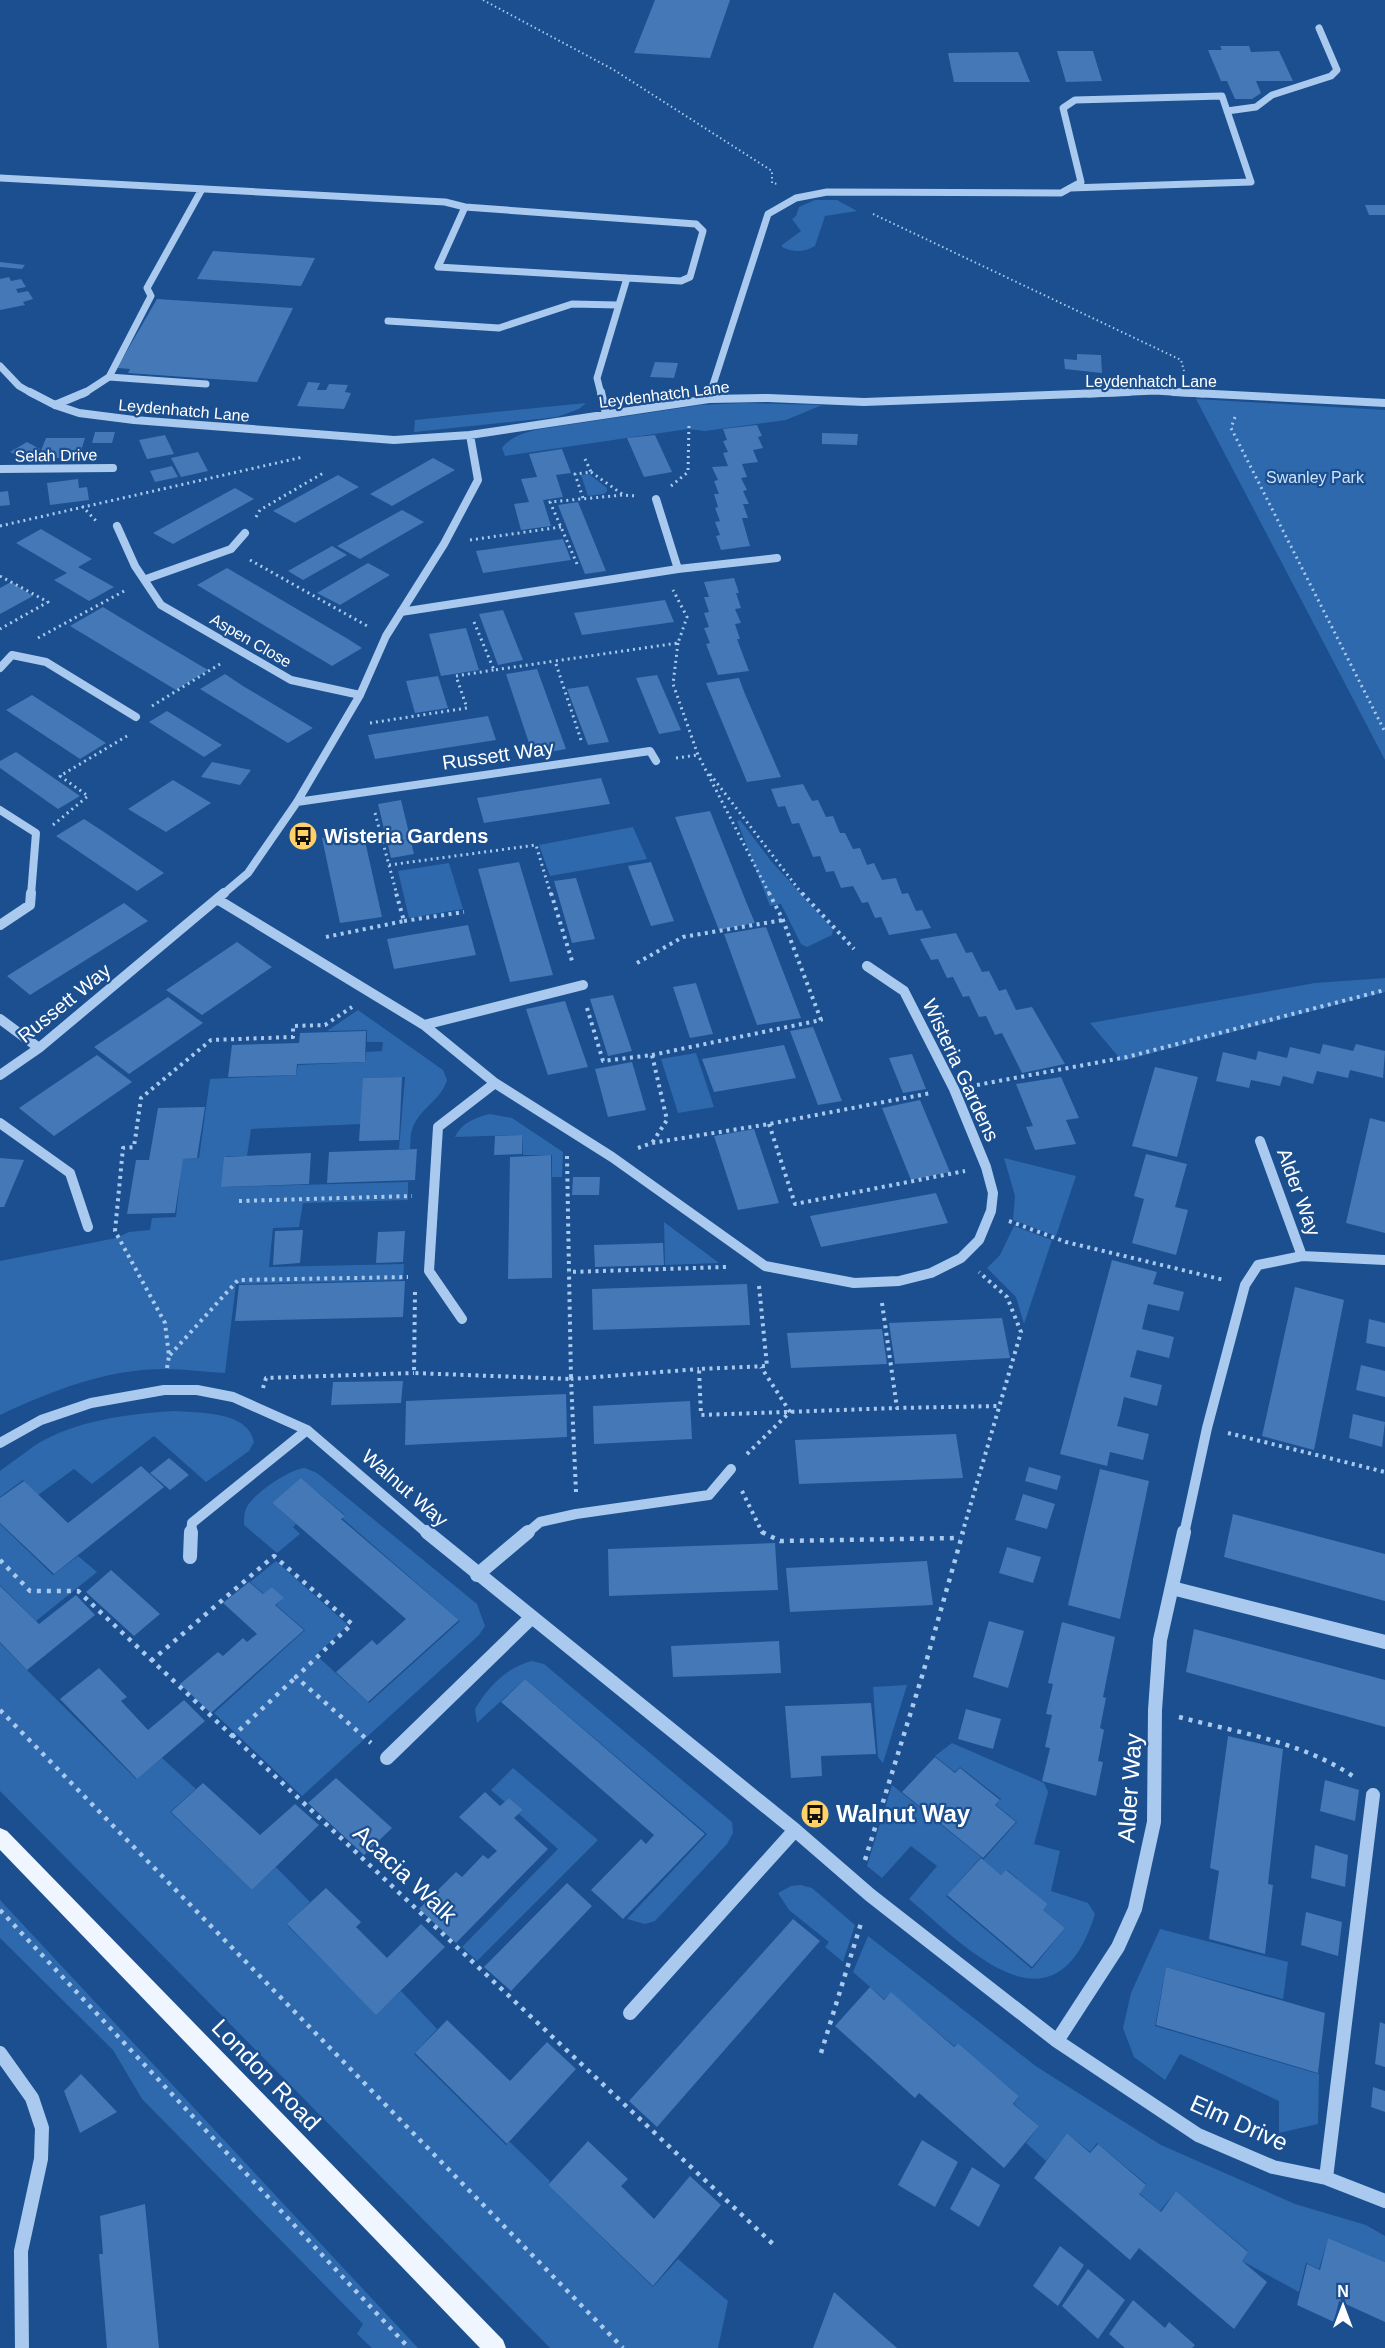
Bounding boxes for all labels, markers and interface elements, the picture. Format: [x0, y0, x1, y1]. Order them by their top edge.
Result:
street label: Leydenhatch Lane [1085, 373, 1217, 390]
street label: Leydenhatch Lane [598, 378, 731, 411]
street label: Leydenhatch Lane [118, 396, 250, 425]
street label: Selah Drive [15, 446, 98, 465]
park label: Swanley Park [1266, 469, 1365, 486]
street label: Aspen Close [207, 610, 294, 671]
street label: Russett Way [441, 736, 555, 774]
bus stop icon: Wisteria Gardens [287, 820, 319, 852]
place label: Wisteria Gardens [324, 825, 488, 847]
street label: Russett Way [13, 959, 115, 1047]
street label: Wisteria Gardens [918, 995, 1004, 1145]
street label: Alder Way [1273, 1145, 1325, 1239]
street label: Walnut Way [358, 1445, 452, 1531]
street label: Alder Way [1112, 1732, 1147, 1844]
bus stop icon: Walnut Way [799, 1798, 831, 1830]
place label: Walnut Way [836, 1800, 971, 1827]
street label: Acacia Walk [348, 1819, 463, 1929]
street label: London Road [207, 2013, 326, 2136]
street label: Elm Drive [1186, 2089, 1292, 2156]
north arrow [1313, 2276, 1373, 2336]
text: N [1337, 2283, 1349, 2300]

